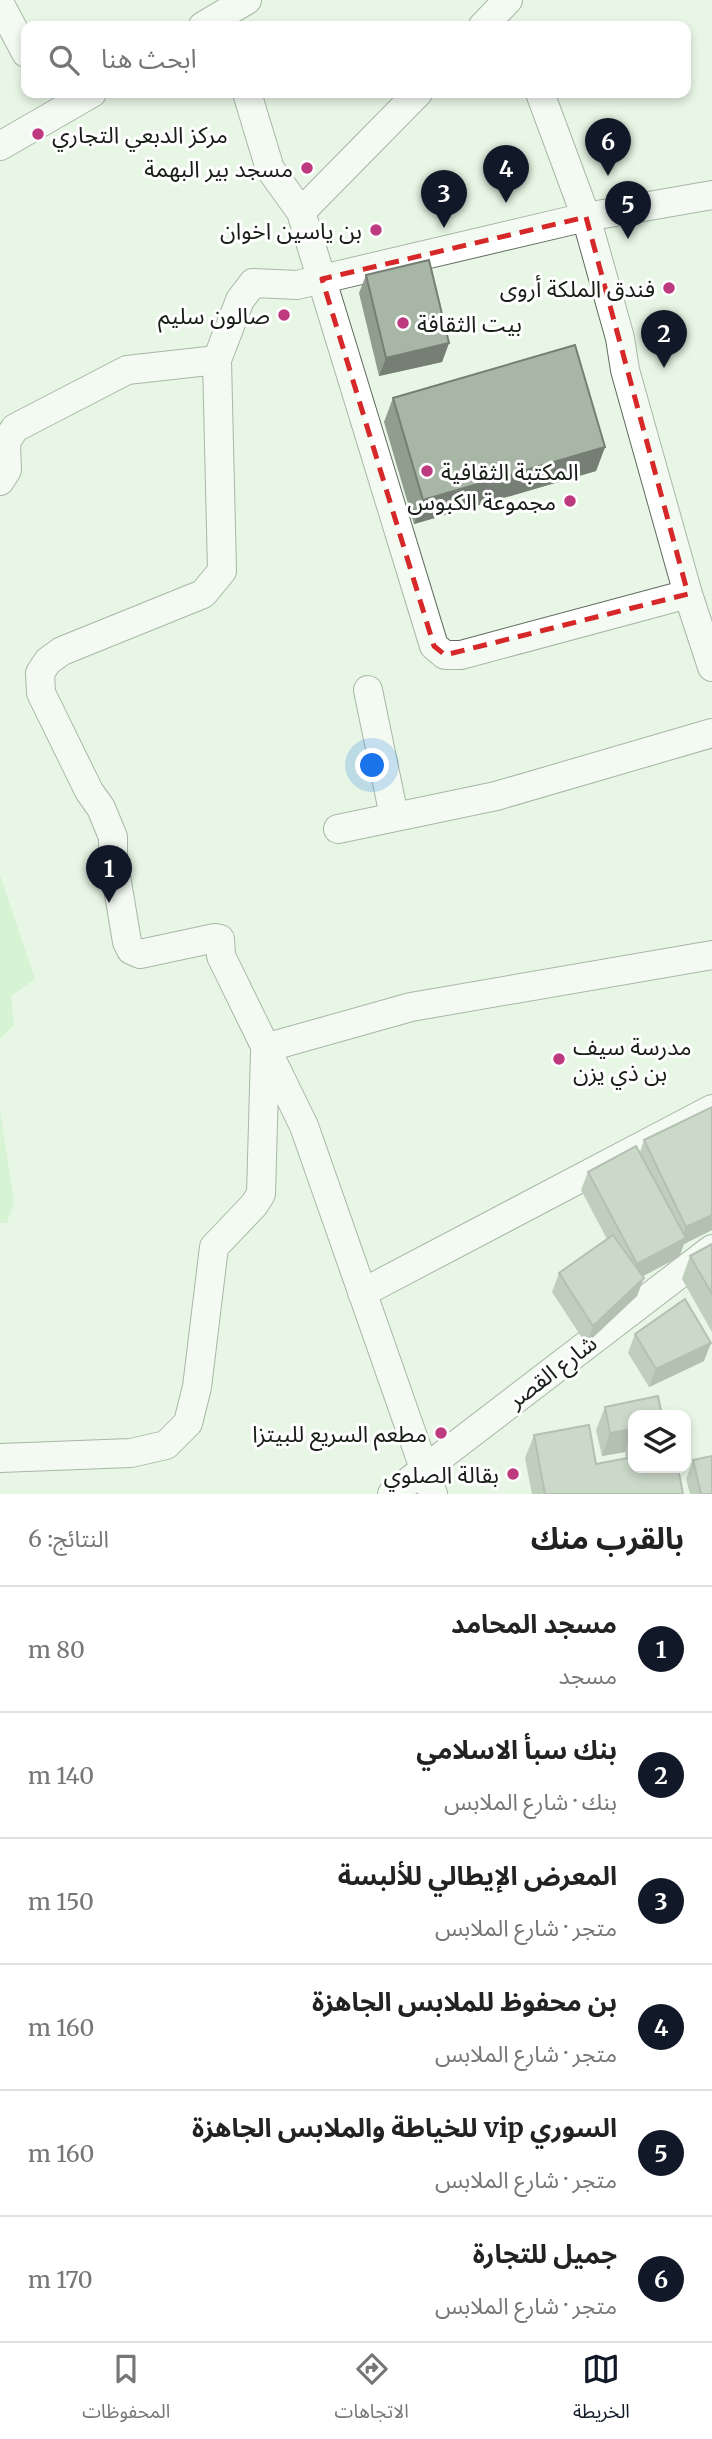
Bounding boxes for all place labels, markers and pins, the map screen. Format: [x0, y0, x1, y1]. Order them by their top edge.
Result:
pin: 6 [585, 118, 631, 176]
place label: مركز الدبعي التجاري [52, 120, 228, 152]
marker: مركز الدبعي التجاري [30, 126, 46, 142]
pin: 4 [483, 145, 529, 203]
place label: مسجد بير البهمة [144, 154, 293, 183]
marker: مسجد بير البهمة [299, 160, 315, 176]
pin: 3 [421, 170, 467, 228]
pin: 5 [605, 181, 651, 239]
place label: بن ياسين اخوان [220, 216, 362, 245]
marker: بن ياسين اخوان [368, 222, 384, 238]
place label: فندق الملكة أروى [500, 274, 655, 303]
marker: فندق الملكة أروى [661, 280, 677, 296]
place label: صالون سليم [158, 301, 270, 333]
marker: صالون سليم [276, 307, 292, 323]
place label: بيت الثقافة [417, 309, 522, 338]
pin: 2 [641, 310, 687, 368]
marker: بيت الثقافة [395, 315, 411, 331]
place label: المكتبة الثقافية [441, 457, 579, 486]
marker: المكتبة الثقافية [419, 463, 435, 479]
place label: مجموعة الكبوس [407, 487, 556, 516]
marker: مجموعة الكبوس [562, 493, 578, 509]
pin: 1 [86, 845, 132, 903]
place label: مدرسة سيف بن ذي يزن [573, 1032, 692, 1090]
marker: مدرسة سيف بن ذي يزن [551, 1051, 567, 1067]
place label: مطعم السريع للبيتزا [252, 1419, 427, 1451]
marker: مطعم السريع للبيتزا [433, 1425, 449, 1441]
place label: بقالة الصلوي [384, 1460, 499, 1492]
marker: بقالة الصلوي [505, 1466, 521, 1482]

